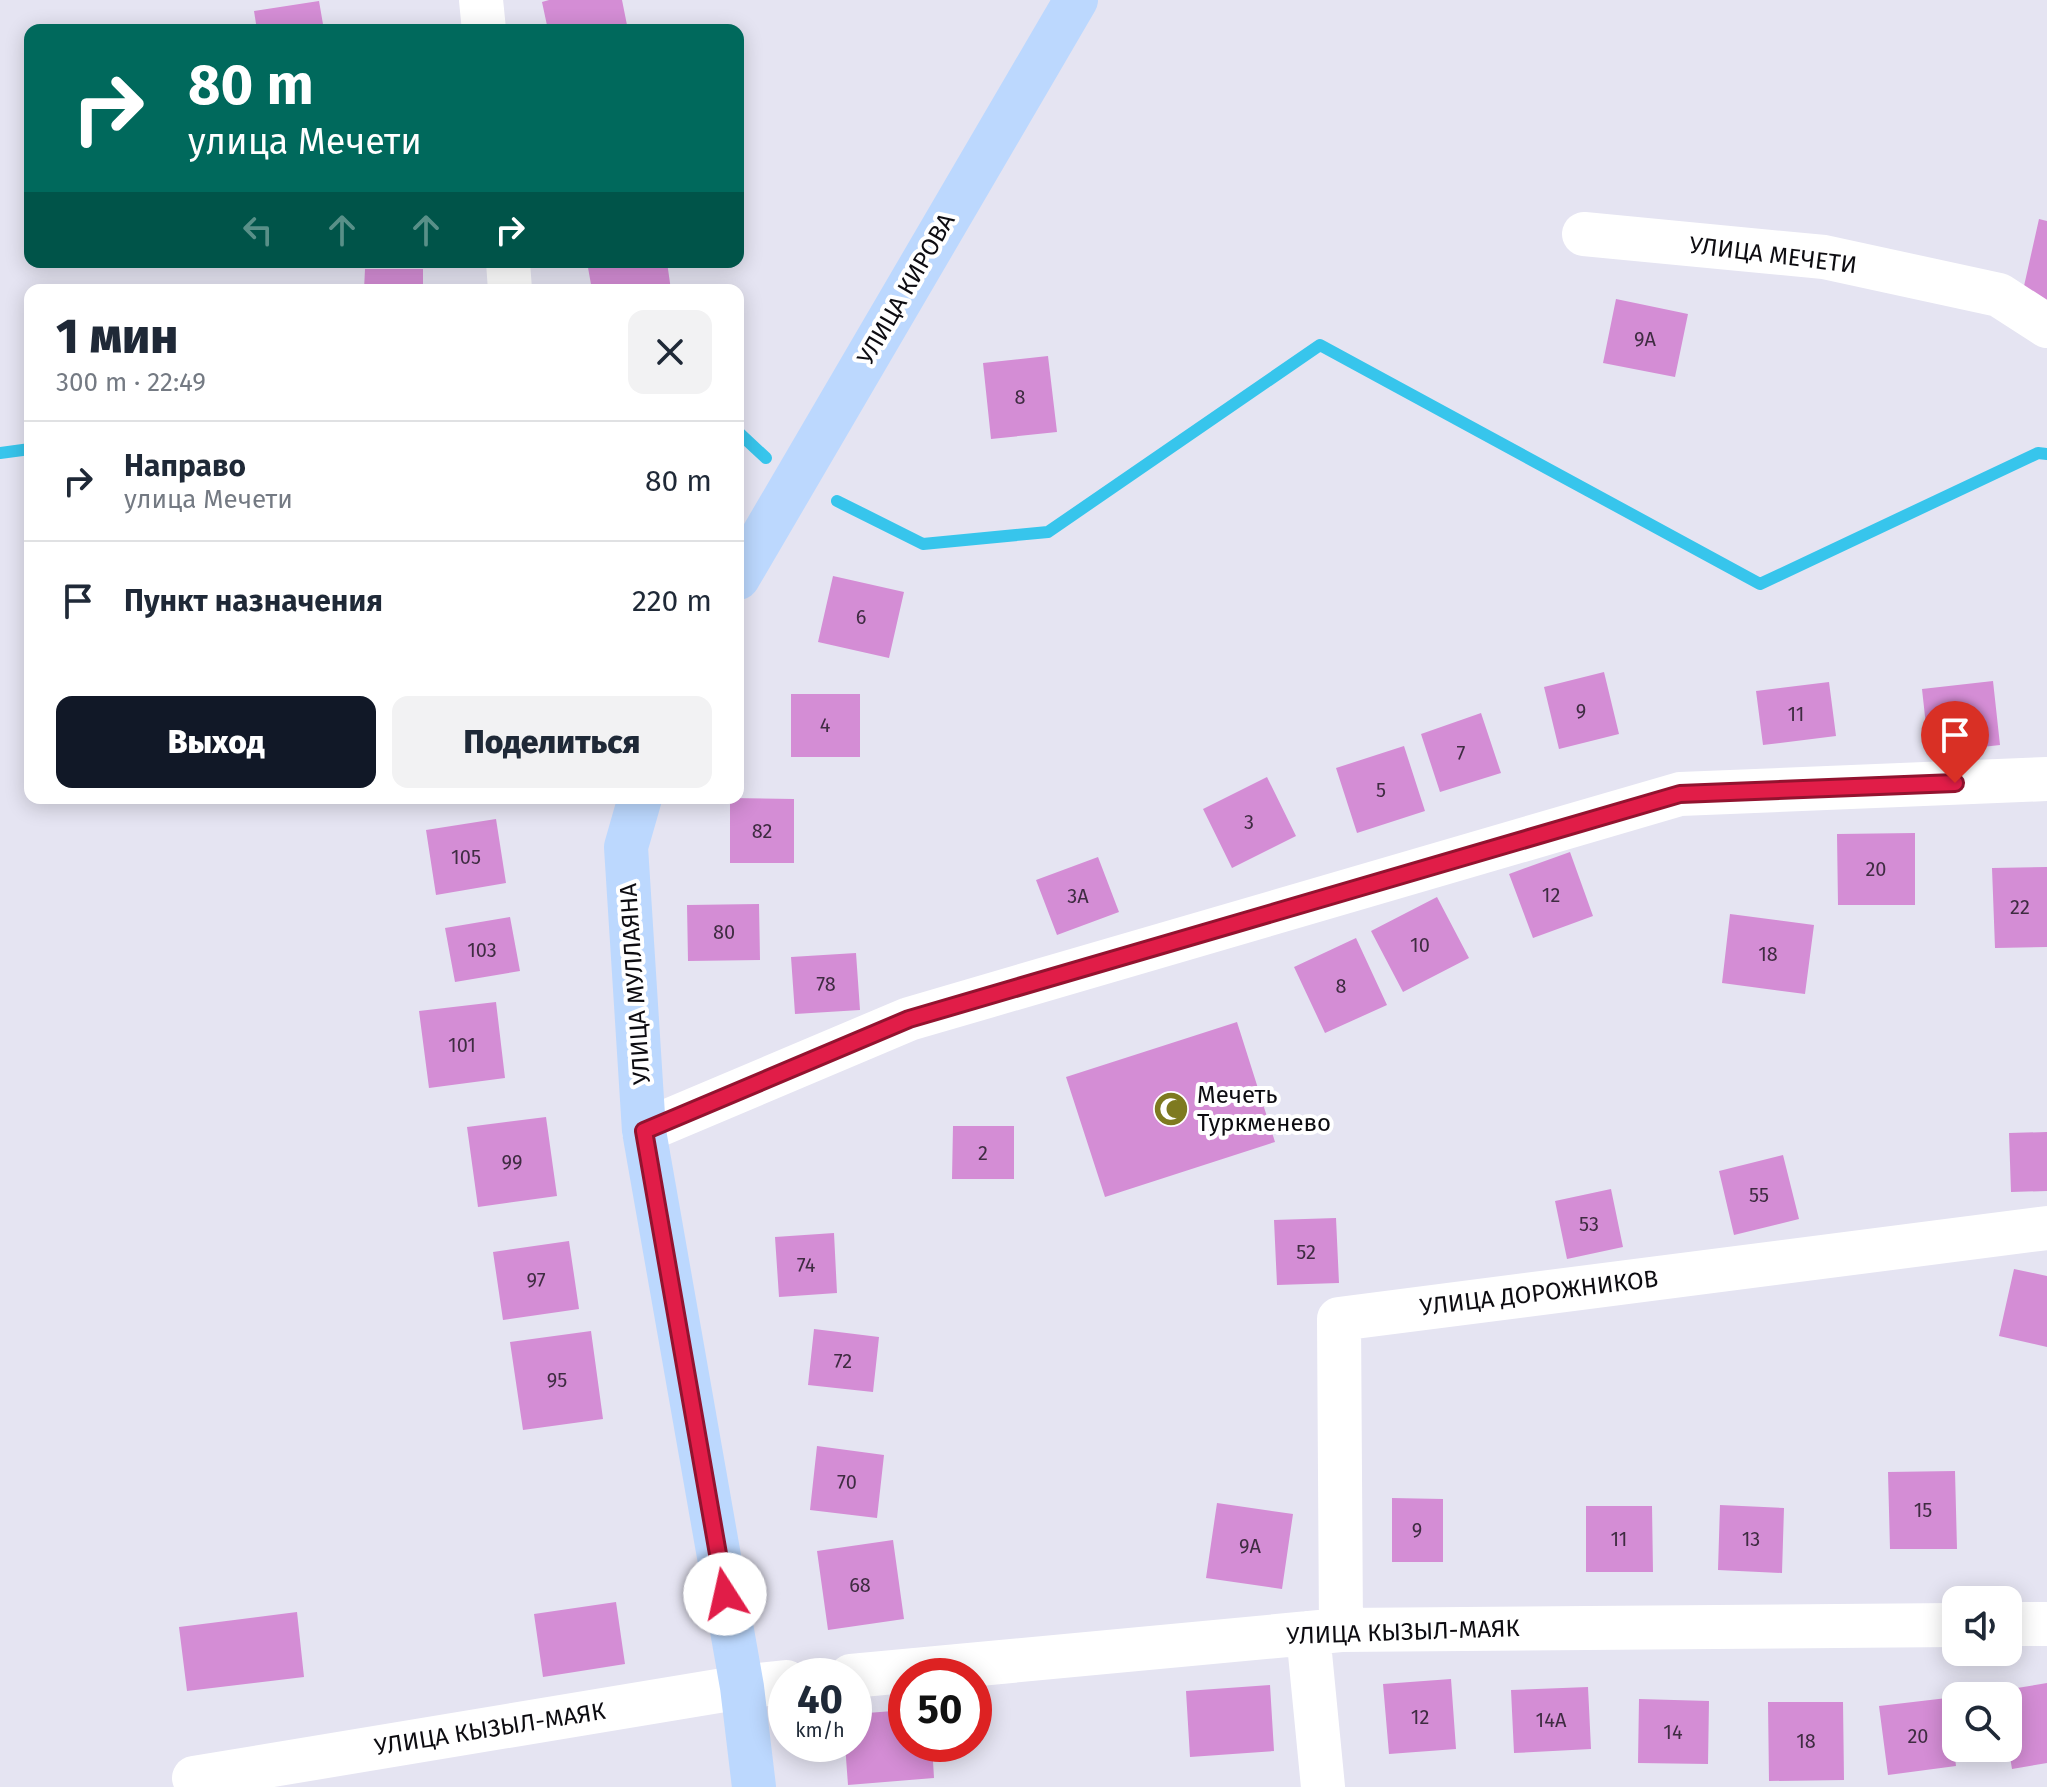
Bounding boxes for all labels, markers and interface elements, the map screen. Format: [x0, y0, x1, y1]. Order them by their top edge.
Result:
text: 80 m [188, 52, 314, 119]
icon: right [56, 56, 160, 160]
text: улица Мечети [188, 120, 422, 164]
icon: left [236, 208, 280, 252]
icon: ahead [320, 208, 364, 252]
icon: ahead [404, 208, 448, 252]
icon: right [488, 208, 532, 252]
street label: УЛИЦА КИРОВА [851, 208, 961, 370]
street label: УЛИЦА МЕЧЕТИ [1688, 231, 1858, 279]
text: 1 мин [56, 308, 178, 366]
button: close [628, 310, 712, 394]
house number: 9А [1634, 327, 1656, 351]
text: 300 m · 22:49 [56, 367, 206, 398]
house number: 8 [1014, 385, 1026, 409]
text: Направо [124, 448, 246, 484]
icon: right [56, 459, 100, 503]
text: 80 m [645, 463, 712, 499]
text: улица Мечети [124, 484, 293, 515]
icon: arrive [56, 579, 100, 623]
text: Пункт назначения [124, 583, 383, 619]
text: 220 m [632, 583, 712, 619]
house number: 6 [856, 605, 866, 629]
button: Выход [56, 696, 376, 788]
button: Поделиться [392, 696, 712, 788]
house number: 9 [1576, 699, 1586, 723]
pin [1921, 701, 1989, 783]
house number: 11 [1787, 702, 1805, 726]
house number: 4 [820, 713, 831, 737]
icon: arrive [1933, 713, 1977, 757]
house number: 7 [1457, 741, 1466, 765]
house number: 5 [1376, 778, 1386, 802]
house number: 3 [1244, 810, 1254, 834]
house number: 82 [752, 819, 772, 843]
house number: 105 [451, 845, 481, 869]
house number: 20 [1865, 857, 1887, 881]
street label: УЛИЦА МУЛЛАЯНА [614, 882, 656, 1086]
house number: 12 [1542, 883, 1560, 907]
house number: 3А [1067, 884, 1089, 908]
house number: 22 [2010, 895, 2030, 919]
house number: 80 [713, 920, 735, 944]
house number: 10 [1410, 933, 1430, 957]
house number: 103 [467, 938, 497, 962]
house number: 18 [1758, 942, 1778, 966]
house number: 78 [816, 972, 836, 996]
house number: 8 [1335, 974, 1347, 998]
house number: 101 [448, 1033, 476, 1057]
place label: Мечеть Туркменево [1197, 1081, 1331, 1137]
mosque icon: Мечеть Туркменево [1152, 1090, 1190, 1128]
house number: 2 [978, 1141, 988, 1165]
house number: 99 [502, 1150, 523, 1174]
house number: 55 [1749, 1183, 1769, 1207]
house number: 53 [1579, 1212, 1599, 1236]
house number: 52 [1296, 1240, 1316, 1264]
house number: 74 [797, 1253, 816, 1277]
street label: УЛИЦА ДОРОЖНИКОВ [1418, 1265, 1660, 1321]
house number: 97 [526, 1268, 546, 1292]
house number: 72 [834, 1349, 852, 1373]
house number: 95 [547, 1368, 567, 1392]
house number: 70 [837, 1470, 857, 1494]
house number: 15 [1914, 1498, 1932, 1522]
house number: 9 [1412, 1518, 1422, 1542]
house number: 11 [1610, 1527, 1628, 1551]
house number: 13 [1742, 1527, 1760, 1551]
house number: 9А [1239, 1534, 1261, 1558]
position arrow [683, 1552, 767, 1636]
house number: 68 [849, 1573, 871, 1597]
map controls [1942, 1586, 2022, 1762]
button: sound [1942, 1586, 2022, 1666]
street label: УЛИЦА КЫЗЫЛ-МАЯК [1286, 1614, 1520, 1650]
speed limit sign: 50 [888, 1658, 992, 1762]
text: 40 [797, 1676, 843, 1724]
button: search [1942, 1682, 2022, 1762]
street label: УЛИЦА КЫЗЫЛ-МАЯК [373, 1697, 607, 1761]
house number: 12 [1411, 1705, 1429, 1729]
house number: 14А [1536, 1708, 1567, 1732]
text: km/h [795, 1718, 845, 1742]
house number: 14 [1663, 1720, 1683, 1744]
house number: 20 [1907, 1724, 1929, 1748]
house number: 18 [1796, 1729, 1816, 1753]

